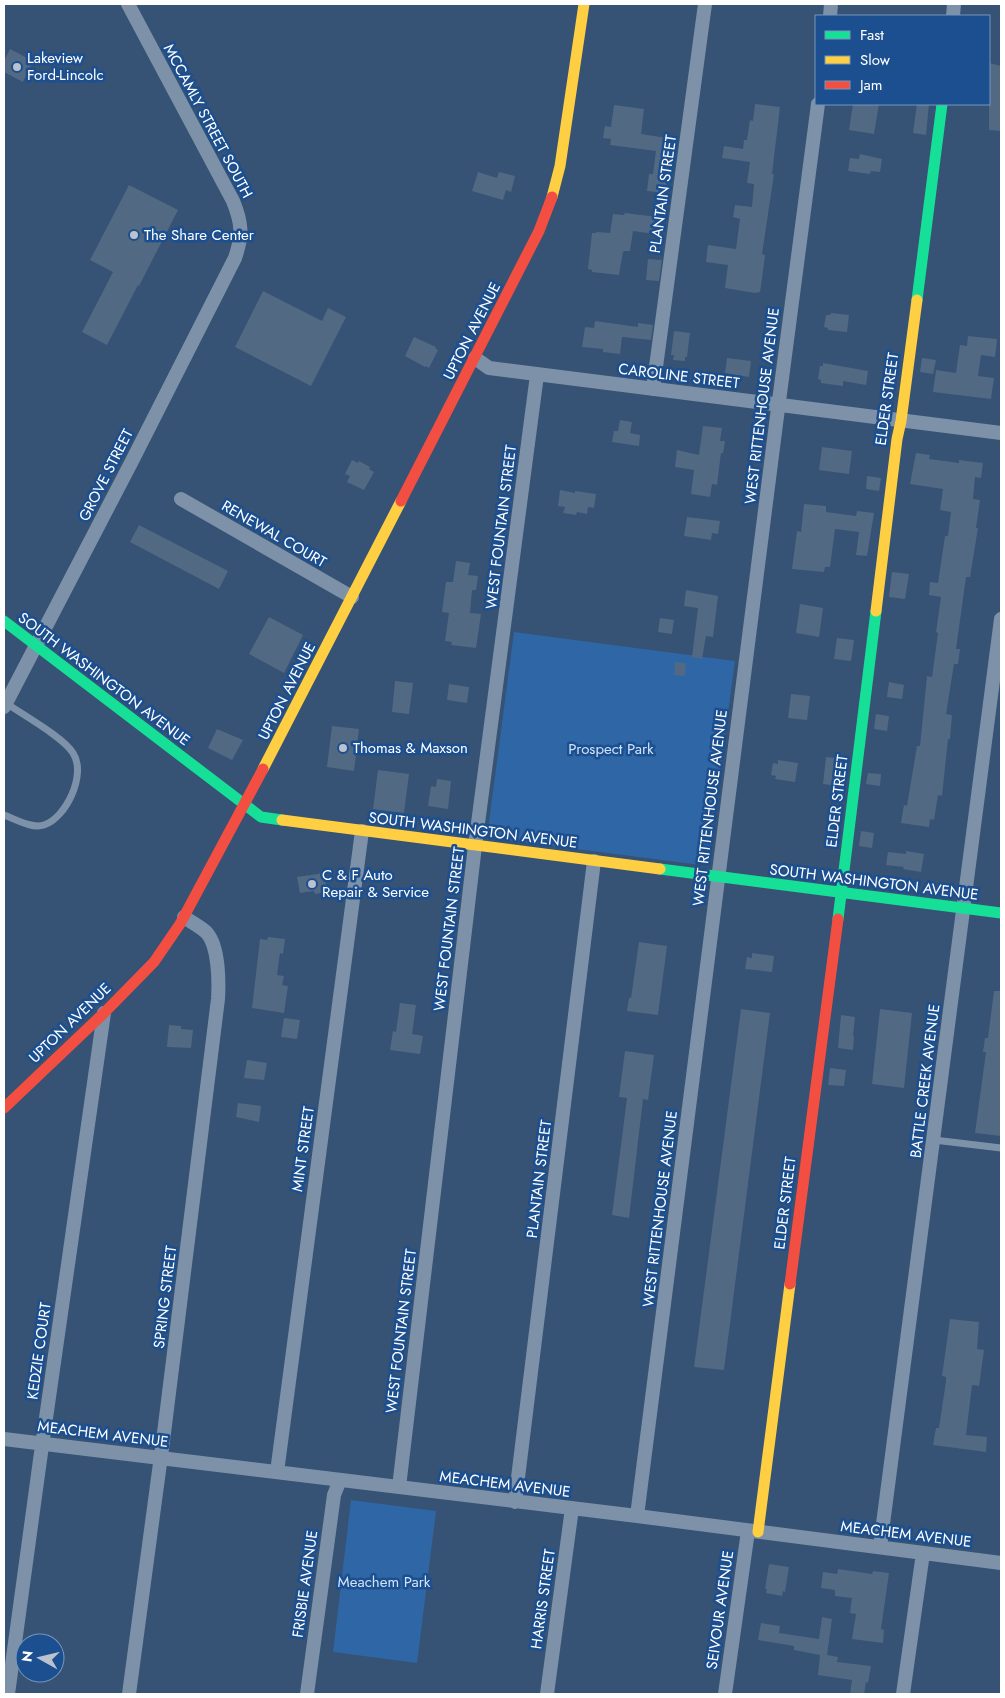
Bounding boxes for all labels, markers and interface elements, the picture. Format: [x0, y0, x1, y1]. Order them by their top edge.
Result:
legend [815, 15, 990, 105]
text: Fast [860, 24, 884, 46]
street label: MCCAMLY STREET SOUTH [158, 40, 258, 202]
place label: Lakeview Ford-Lincolc [27, 47, 104, 86]
text: Slow [860, 49, 891, 71]
marker: Lakeview Ford-Lincolc [11, 61, 23, 73]
text: Jam [858, 74, 883, 96]
street label: PLANTAIN STREET [644, 133, 682, 255]
place label: The Share Center [144, 224, 255, 246]
marker: The Share Center [128, 229, 140, 241]
street label: UPTON AVENUE [438, 278, 506, 384]
street label: WEST RITTENHOUSE AVENUE [739, 306, 785, 506]
street label: ELDER STREET [870, 351, 904, 447]
street label: CAROLINE STREET [617, 358, 741, 394]
street label: GROVE STREET [73, 425, 139, 525]
street label: WEST FOUNTAIN STREET [480, 444, 522, 610]
street label: RENEWAL COURT [217, 495, 331, 573]
street label: SOUTH WASHINGTON AVENUE [13, 607, 195, 751]
street label: UPTON AVENUE [253, 638, 321, 744]
street label: WEST RITTENHOUSE AVENUE [687, 708, 733, 908]
place label: Thomas & Maxson [353, 737, 468, 759]
park label: Prospect Park [568, 738, 654, 760]
marker: Thomas & Maxson [337, 742, 349, 754]
street label: ELDER STREET [820, 753, 854, 849]
street label: SOUTH WASHINGTON AVENUE [367, 806, 579, 854]
street label: WEST FOUNTAIN STREET [428, 846, 470, 1012]
street label: SOUTH WASHINGTON AVENUE [768, 858, 980, 906]
place label: C & F Auto Repair & Service [322, 864, 429, 903]
marker: C & F Auto Repair & Service [306, 878, 318, 890]
street label: UPTON AVENUE [24, 978, 116, 1068]
street label: BATTLE CREEK AVENUE [905, 1003, 945, 1159]
street label: MINT STREET [286, 1105, 320, 1193]
street label: WEST RITTENHOUSE AVENUE [637, 1109, 683, 1309]
street label: PLANTAIN STREET [521, 1118, 557, 1239]
street label: ELDER STREET [768, 1155, 802, 1251]
street label: SPRING STREET [148, 1244, 182, 1350]
street label: WEST FOUNTAIN STREET [380, 1248, 422, 1414]
street label: KEDZIE COURT [21, 1301, 57, 1401]
street label: MEACHEM AVENUE [36, 1415, 170, 1453]
street label: MEACHEM AVENUE [438, 1465, 572, 1503]
street label: MEACHEM AVENUE [839, 1515, 973, 1553]
street label: FRISBIE AVENUE [287, 1529, 323, 1639]
street label: HARRIS STREET [525, 1547, 561, 1650]
street label: SEIVOUR AVENUE [701, 1549, 739, 1671]
park label: Meachem Park [338, 1571, 431, 1593]
north arrow [15, 1633, 65, 1683]
text: N [16, 1649, 38, 1663]

